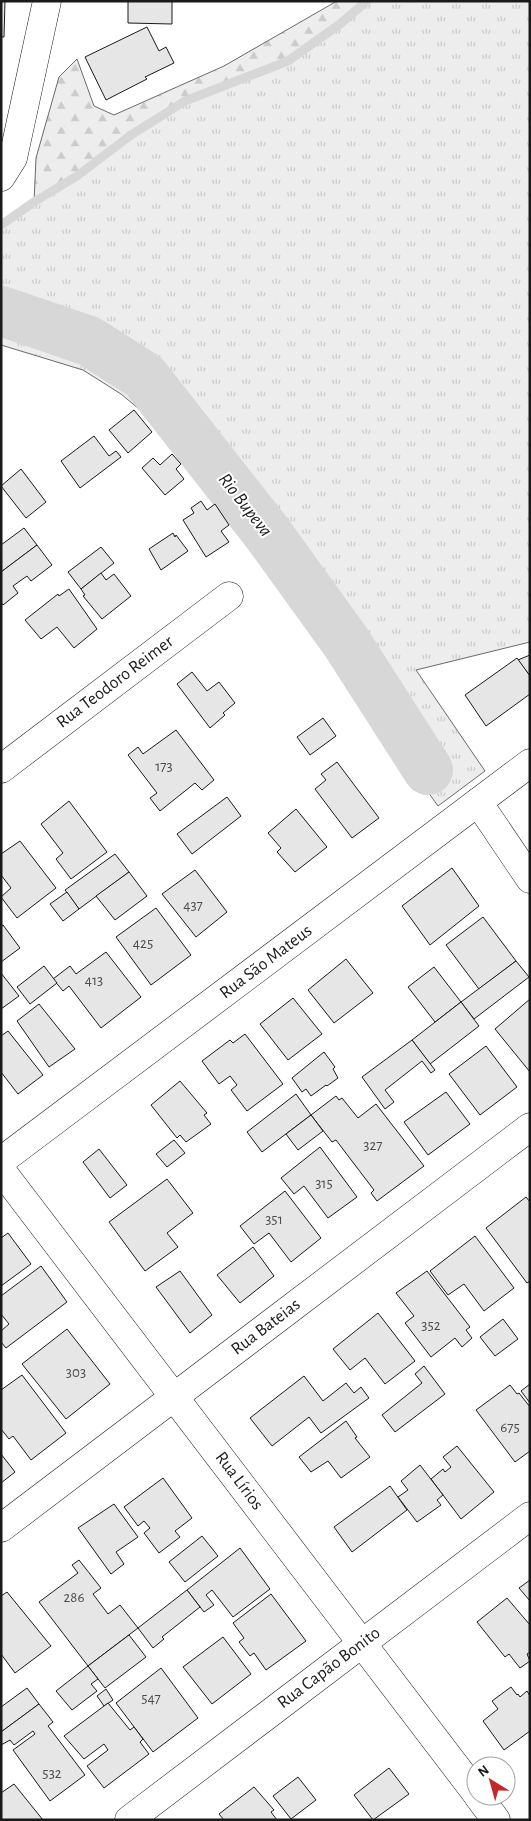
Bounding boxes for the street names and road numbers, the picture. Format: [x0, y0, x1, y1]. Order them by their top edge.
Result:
street label: Rua Teodoro Reimer [53, 632, 177, 732]
street label: Rua São Mateus [217, 922, 315, 1002]
street label: Rua Bateias [228, 1295, 304, 1359]
street label: Rua Lírios [211, 1449, 267, 1513]
street label: Rua Capão Bonito [274, 1624, 384, 1712]

